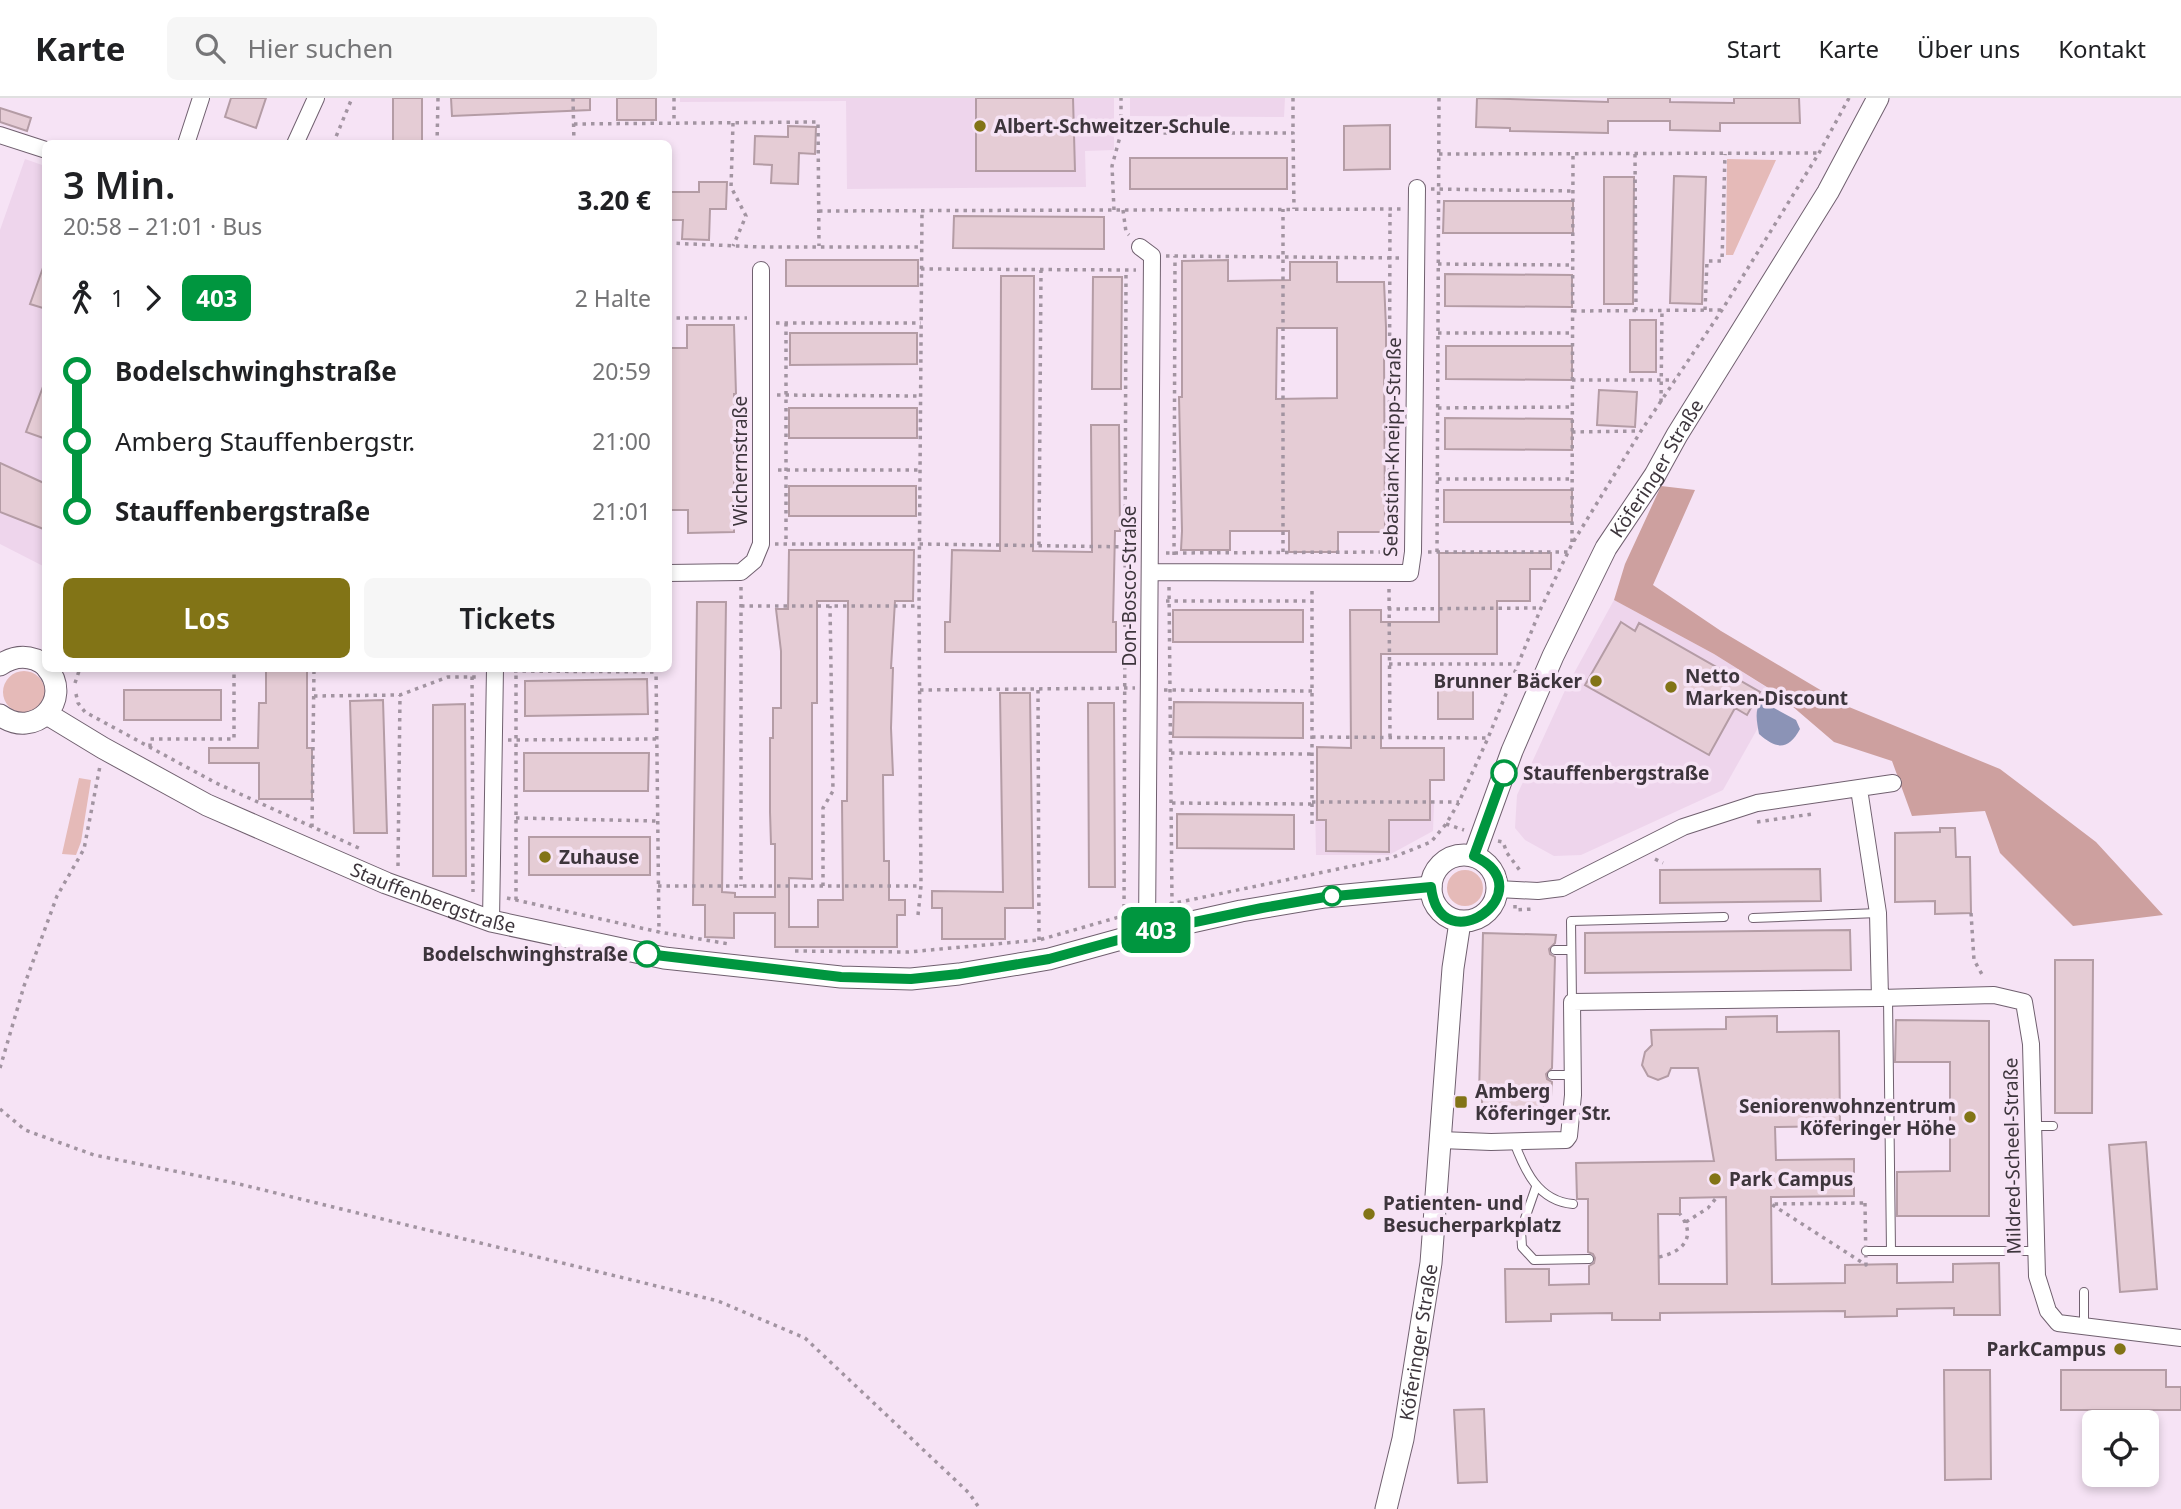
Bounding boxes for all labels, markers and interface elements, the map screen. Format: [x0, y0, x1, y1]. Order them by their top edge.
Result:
search box [167, 17, 657, 80]
text: Karte [35, 26, 125, 71]
icon: search [191, 29, 229, 67]
text: Hier suchen [247, 30, 393, 66]
text: Start [1727, 32, 1781, 65]
text: Karte [1819, 32, 1879, 65]
text: Über uns [1917, 32, 2020, 65]
text: Kontakt [2058, 32, 2146, 65]
place label: Albert-Schweitzer-Schule [994, 113, 1230, 139]
marker: Albert-Schweitzer-Schule [972, 118, 988, 134]
text: 3 Min. [63, 158, 175, 210]
text: 3.20 € [577, 182, 651, 218]
text: 20:58 – 21:01 · Bus [63, 210, 262, 242]
icon: walk [63, 279, 101, 317]
icon: forward [134, 279, 172, 317]
text: 403 [196, 281, 237, 314]
text: 1 [111, 282, 124, 314]
text: 2 Halte [575, 282, 651, 314]
street label: Sebastian-Kneipp-Straße [1377, 337, 1407, 557]
text: Bodelschwinghstraße [115, 353, 397, 389]
text: 20:59 [592, 355, 651, 387]
street label: Köferinger Straße [1604, 394, 1709, 542]
street label: Wichernstraße [727, 396, 753, 526]
text: Amberg Stauffenbergstr. [115, 423, 415, 459]
text: 21:00 [592, 425, 651, 457]
text: Stauffenbergstraße [115, 493, 370, 529]
text: 21:01 [592, 495, 651, 527]
street label: Don-Bosco-Straße [1116, 505, 1142, 667]
button: Los [63, 578, 350, 658]
button: Tickets [364, 578, 651, 658]
place label: Netto Marken-Discount [1685, 663, 1848, 711]
place label: Brunner Bäcker [1434, 668, 1583, 694]
marker: Brunner Bäcker [1588, 673, 1604, 689]
marker: Netto Marken-Discount [1663, 679, 1679, 695]
marker: Stauffenbergstraße [1491, 760, 1517, 786]
place label: Stauffenbergstraße [1523, 760, 1709, 786]
place label: Zuhause [559, 844, 639, 870]
marker: Zuhause [537, 849, 553, 865]
street label: Stauffenbergstraße [347, 856, 518, 939]
unlabelled marker [1322, 886, 1342, 906]
line badge: 403 [1116, 907, 1196, 953]
text: 403 [1135, 913, 1177, 946]
place label: Bodelschwinghstraße [422, 941, 628, 967]
marker: Bodelschwinghstraße [634, 941, 660, 967]
street label: Mildred-Scheel-Straße [1997, 1057, 2027, 1255]
place label: Amberg Köferinger Str. [1475, 1078, 1611, 1126]
place label: Seniorenwohnzentrum Köferinger Höhe [1739, 1093, 1956, 1141]
marker: Amberg Köferinger Str. [1453, 1094, 1469, 1110]
marker: Seniorenwohnzentrum Köferinger Höhe [1962, 1109, 1978, 1125]
place label: Park Campus [1729, 1166, 1853, 1192]
marker: Park Campus [1707, 1171, 1723, 1187]
place label: Patienten- und Besucherparkplatz [1383, 1190, 1561, 1238]
marker: Patienten- und Besucherparkplatz [1361, 1206, 1377, 1222]
street label: Köferinger Straße [1393, 1262, 1444, 1423]
place label: ParkCampus [1987, 1336, 2106, 1362]
marker: ParkCampus [2112, 1341, 2128, 1357]
map controls [2082, 1410, 2159, 1487]
button: locate [2082, 1410, 2159, 1487]

